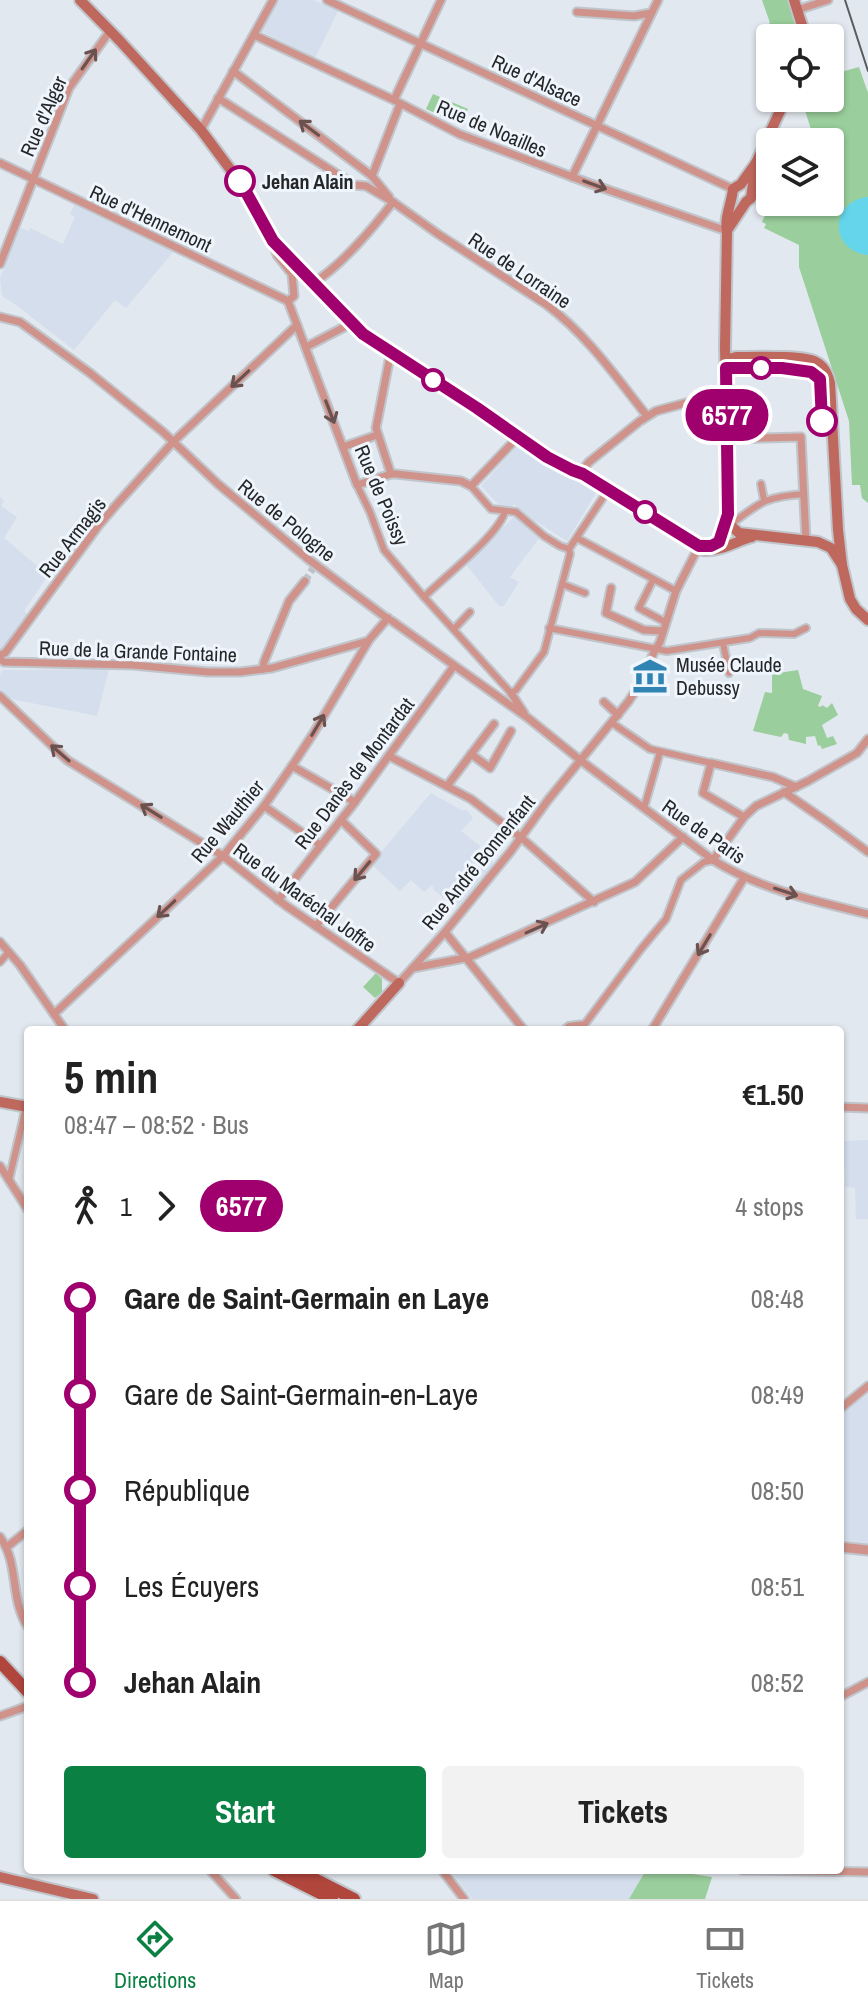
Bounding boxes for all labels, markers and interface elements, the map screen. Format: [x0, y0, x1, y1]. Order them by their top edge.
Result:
map controls [756, 24, 844, 216]
button: locate [756, 24, 844, 112]
street label: Rue d'Alsace [488, 47, 586, 113]
one-way arrow [81, 48, 97, 70]
street label: Rue d'Alger [13, 71, 73, 160]
street label: Rue de Noailles [433, 93, 551, 163]
one-way arrow [299, 120, 321, 137]
button: layers [756, 128, 844, 216]
marker: Jehan Alain [225, 166, 255, 196]
place label: Jehan Alain [262, 168, 353, 195]
street label: Rue d'Hennemont [86, 178, 217, 258]
one-way arrow [582, 179, 607, 194]
street label: Rue de Lorraine [463, 226, 577, 314]
unlabelled marker [750, 357, 772, 379]
one-way arrow [231, 369, 251, 387]
unlabelled marker [422, 369, 444, 391]
line badge: 6577 [671, 389, 783, 441]
text: 6577 [701, 396, 753, 434]
one-way arrow [324, 399, 338, 424]
unlabelled marker [807, 406, 837, 436]
street label: Rue de Poissy [349, 441, 416, 550]
street label: Rue de Pologne [233, 472, 341, 568]
street label: Rue Armagis [32, 491, 112, 583]
unlabelled marker [634, 501, 656, 523]
street label: Rue de la Grande Fontaine [39, 634, 237, 668]
place label: Musée Claude Debussy [676, 651, 782, 701]
museum icon: Musée Claude Debussy [631, 657, 669, 695]
street label: Rue Danès de Montardat [288, 691, 420, 854]
one-way arrow [311, 714, 327, 737]
one-way arrow [51, 744, 71, 762]
street label: Rue Wauthier [184, 773, 270, 868]
street label: Rue André Bonnenfant [415, 789, 541, 935]
street label: Rue de Paris [657, 792, 751, 870]
one-way arrow [140, 803, 162, 820]
street label: Rue du Maréchal Joffre [228, 836, 382, 958]
one-way arrow [353, 860, 371, 881]
one-way arrow [772, 885, 798, 900]
one-way arrow [157, 900, 177, 918]
one-way arrow [524, 919, 548, 934]
one-way arrow [695, 933, 711, 956]
text: 5 min [64, 1047, 158, 1107]
text: €1.50 [742, 1074, 804, 1114]
text: 08:47 – 08:52 · Bus [64, 1107, 249, 1142]
icon: walk [64, 1184, 108, 1228]
icon: forward [144, 1184, 188, 1228]
text: 6577 [216, 1187, 267, 1225]
text: 1 [120, 1189, 132, 1224]
text: 4 stops [735, 1189, 804, 1224]
text: Gare de Saint-Germain en Laye [124, 1278, 489, 1318]
text: 08:48 [751, 1281, 804, 1316]
text: Gare de Saint-Germain-en-Laye [124, 1374, 478, 1414]
text: 08:49 [751, 1377, 804, 1412]
text: République [124, 1470, 250, 1510]
text: 08:50 [751, 1473, 804, 1508]
text: Les Écuyers [124, 1566, 259, 1606]
text: 08:51 [751, 1569, 804, 1604]
text: Jehan Alain [124, 1662, 261, 1702]
text: 08:52 [751, 1665, 804, 1700]
button: Start [64, 1766, 426, 1858]
button: Tickets [442, 1766, 804, 1858]
tab: Directions [114, 1917, 196, 1995]
tab: Map [424, 1917, 468, 1995]
tab: Tickets [696, 1917, 754, 1995]

